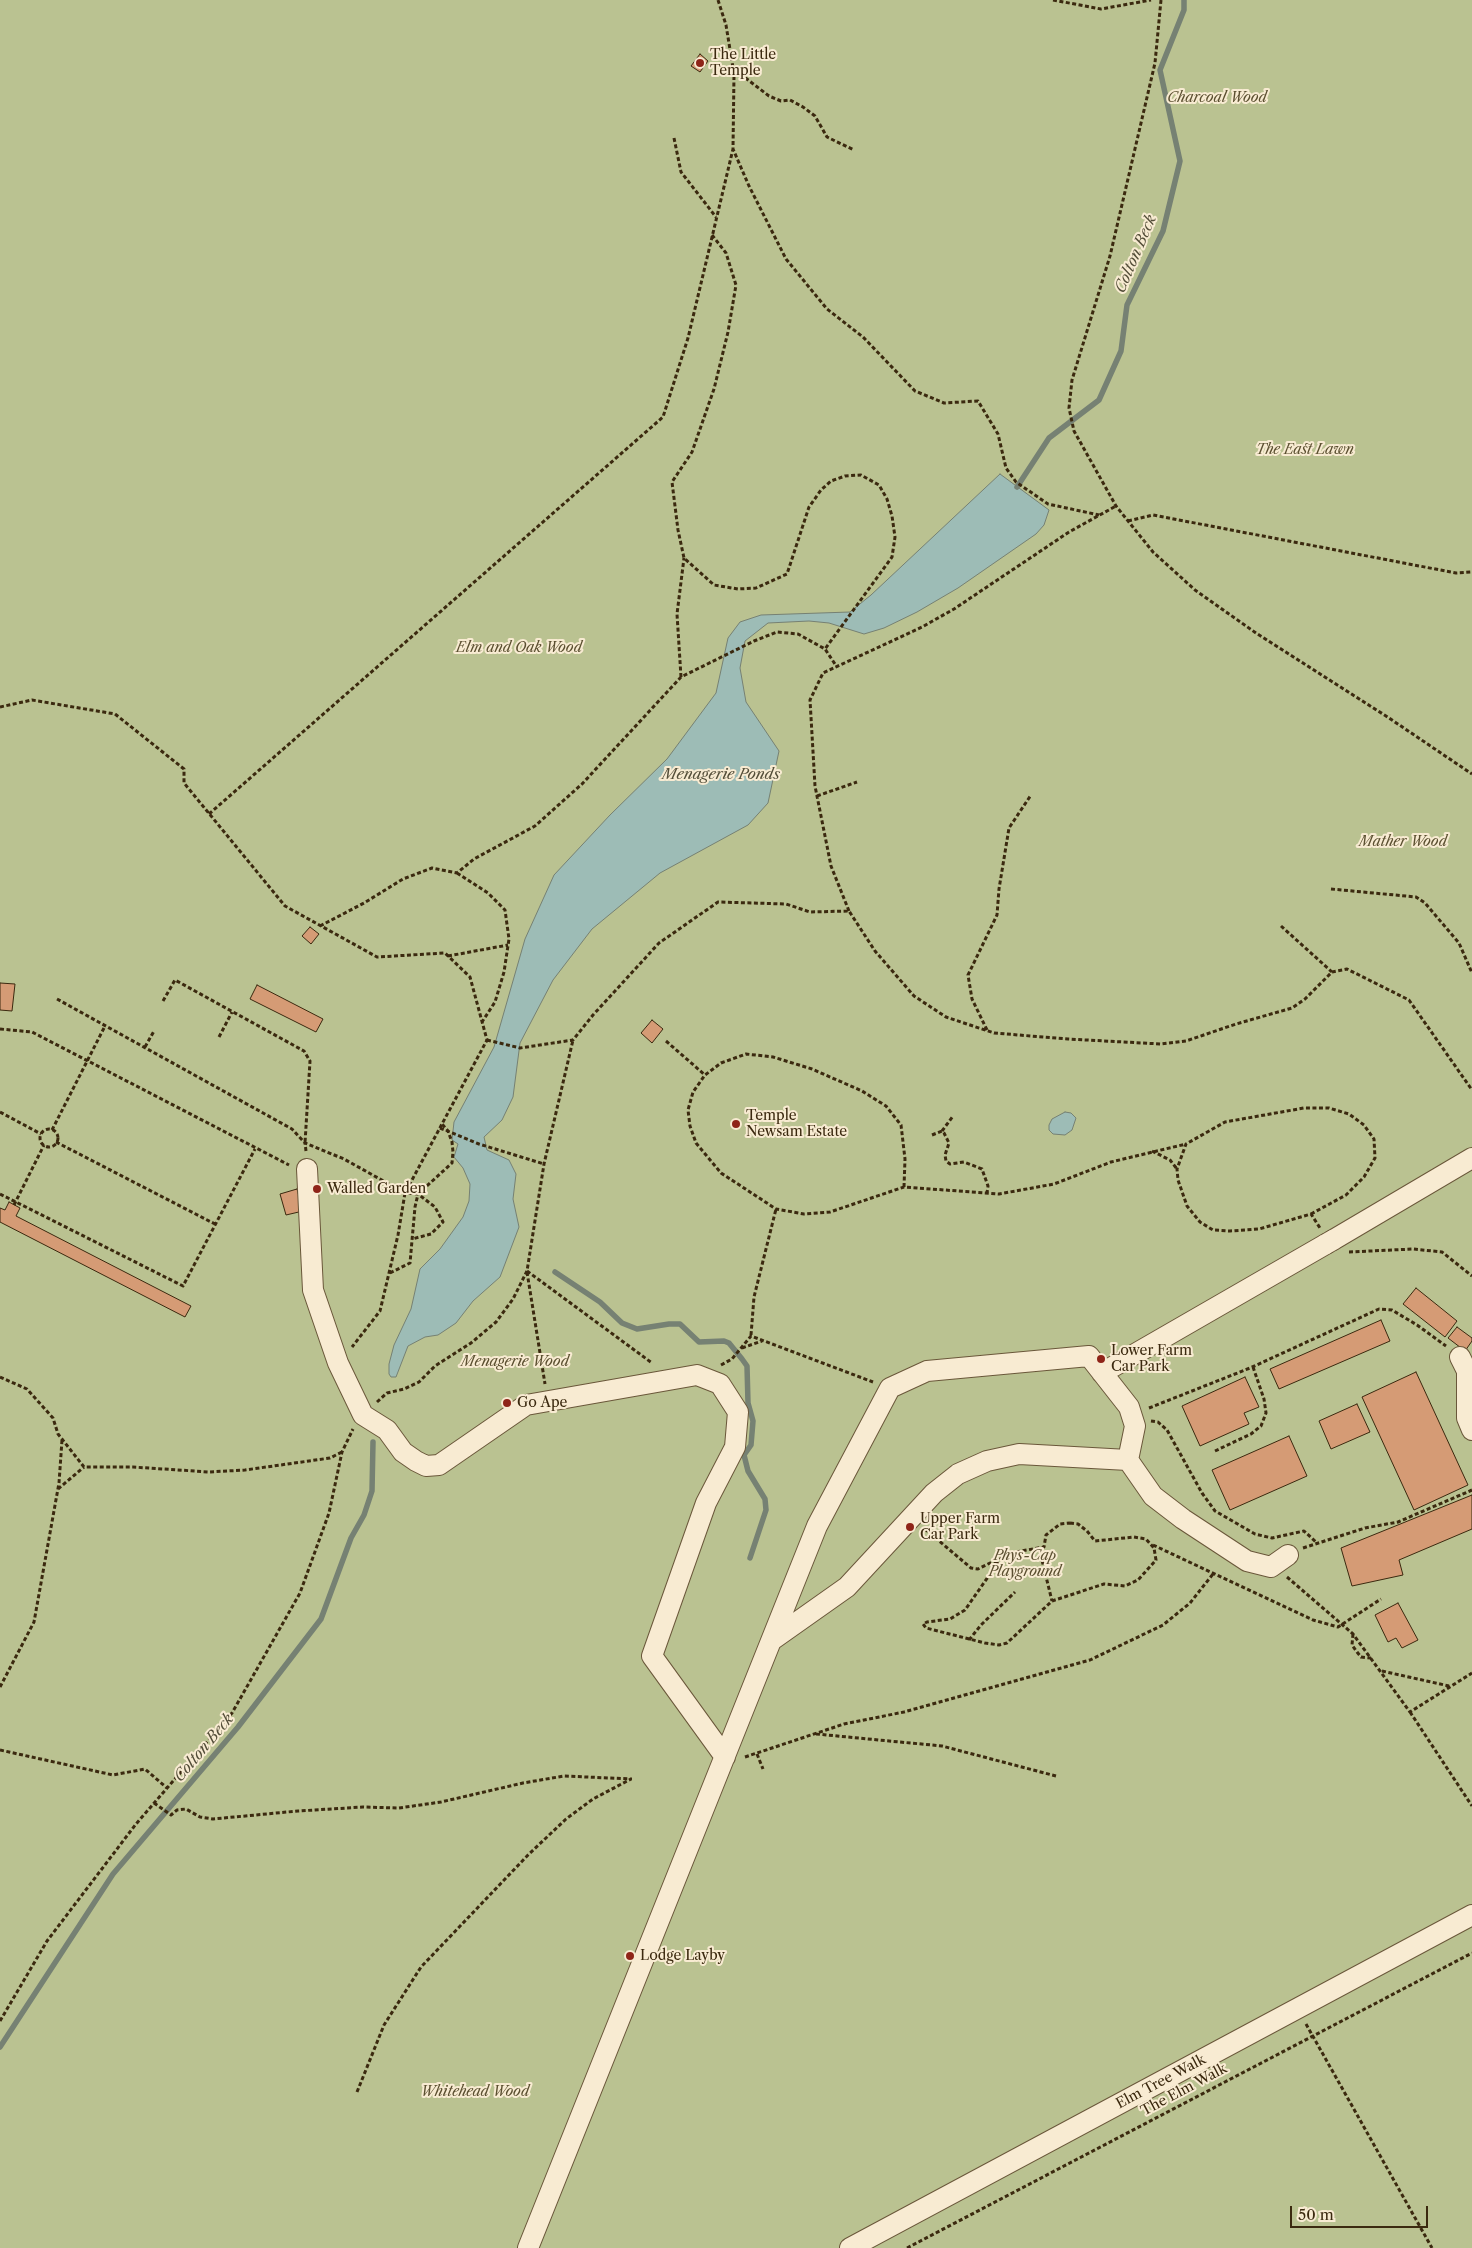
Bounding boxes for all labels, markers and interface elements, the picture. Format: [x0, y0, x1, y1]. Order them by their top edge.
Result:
place label: The Little Temple [710, 47, 776, 80]
marker: The Little Temple [694, 57, 706, 69]
park label: Charcoal Wood [1167, 90, 1267, 106]
water label: Colton Beck [1112, 212, 1160, 296]
park label: The East Lawn [1256, 442, 1354, 458]
park label: Elm and Oak Wood [456, 640, 582, 656]
water label: Menagerie Ponds [662, 766, 780, 784]
park label: Mather Wood [1359, 834, 1447, 850]
place label: Temple Newsam Estate [746, 1108, 847, 1140]
marker: Temple Newsam Estate [730, 1118, 742, 1130]
place label: Walled Garden [327, 1181, 426, 1197]
marker: Walled Garden [311, 1183, 323, 1195]
place label: Lower Farm Car Park [1111, 1343, 1192, 1375]
marker: Lower Farm Car Park [1095, 1353, 1107, 1365]
park label: Menagerie Wood [461, 1354, 569, 1370]
place label: Go Ape [517, 1395, 567, 1411]
marker: Go Ape [501, 1397, 513, 1409]
place label: Upper Farm Car Park [920, 1511, 1000, 1544]
marker: Upper Farm Car Park [904, 1521, 916, 1533]
park label: Phys-Cap Playground [989, 1548, 1061, 1580]
water label: Colton Beck [170, 1710, 238, 1786]
place label: Lodge Layby [640, 1948, 725, 1964]
marker: Lodge Layby [624, 1950, 636, 1962]
street label: Elm Tree Walk [1113, 2051, 1209, 2113]
street label: The Elm Walk [1138, 2060, 1230, 2120]
park label: Whitehead Wood [421, 2084, 529, 2100]
scale bar [1292, 2196, 1430, 2228]
text: 50 m [1298, 2205, 1334, 2224]

